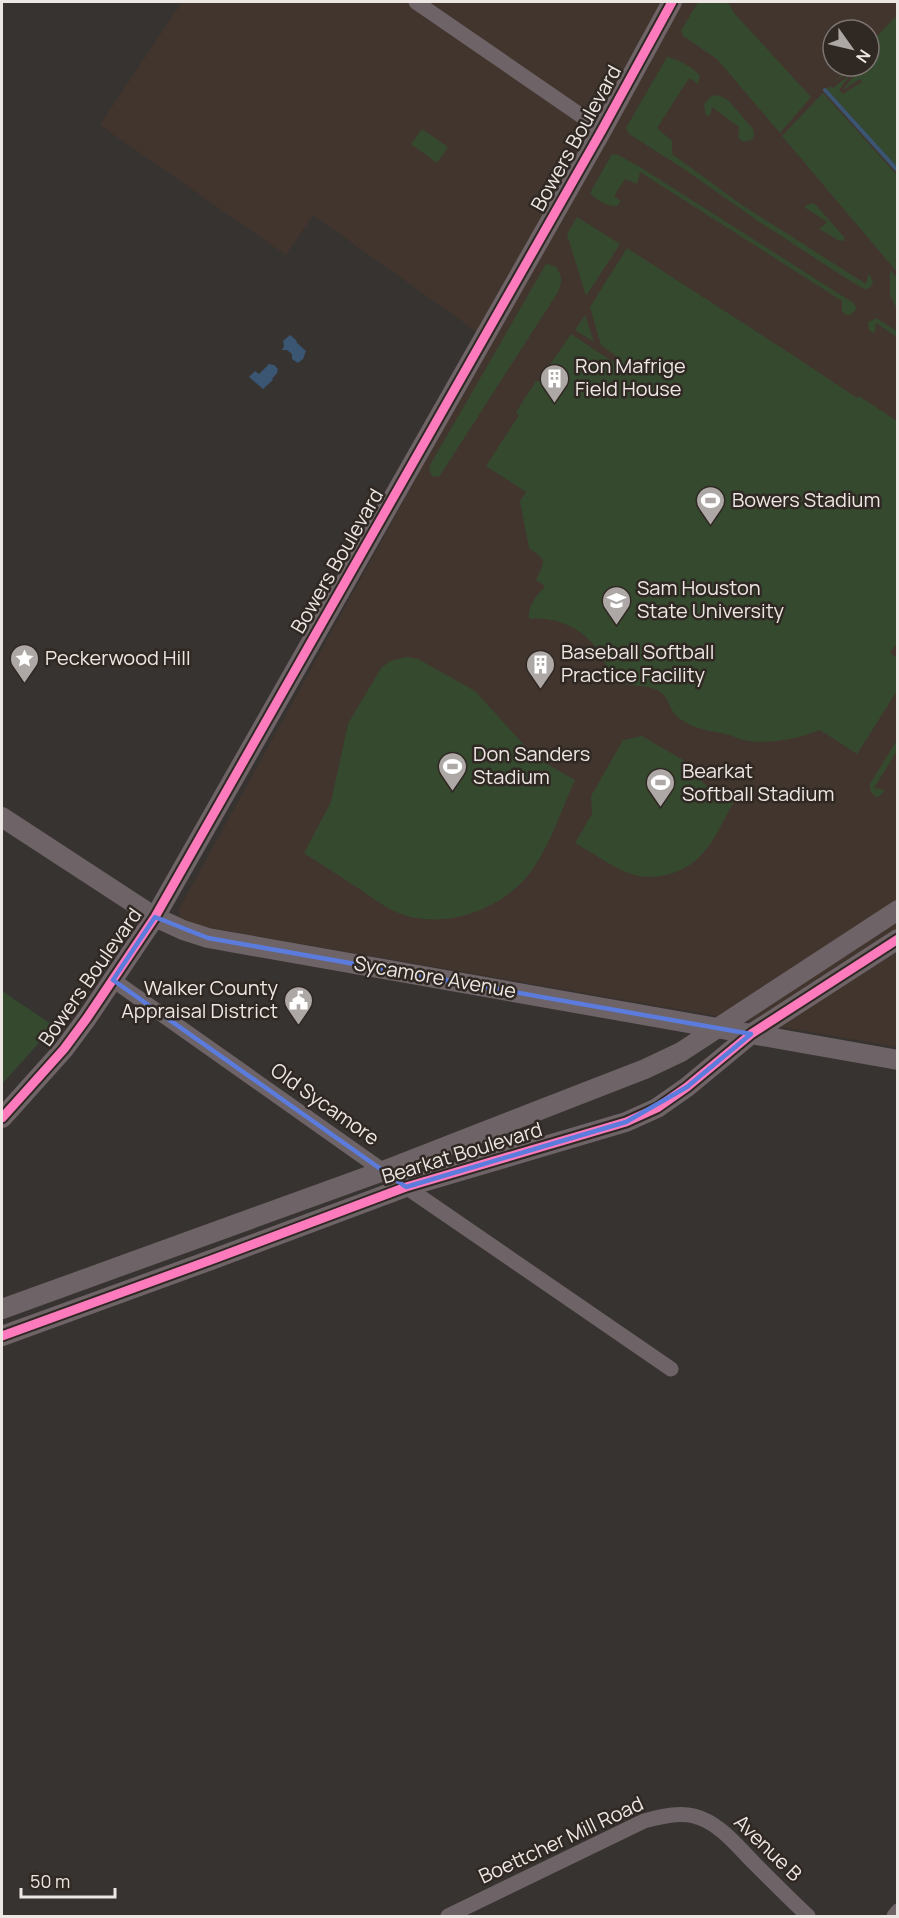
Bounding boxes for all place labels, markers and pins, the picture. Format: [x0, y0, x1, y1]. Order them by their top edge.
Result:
place label: Ron Mafrige Field House [575, 352, 686, 402]
building icon: Ron Mafrige Field House [538, 362, 570, 404]
sports icon: Bowers Stadium [695, 484, 727, 526]
place label: Bowers Stadium [732, 486, 880, 513]
place label: Sam Houston State University [637, 574, 784, 624]
school or university icon: Sam Houston State University [600, 584, 632, 626]
place label: Baseball Softball Practice Facility [561, 638, 714, 688]
place icon: Peckerwood Hill [8, 642, 40, 684]
place label: Peckerwood Hill [45, 644, 191, 671]
building icon: Baseball Softball Practice Facility [524, 648, 556, 690]
place label: Don Sanders Stadium [473, 740, 590, 790]
sports icon: Don Sanders Stadium [436, 750, 468, 792]
place label: Bearkat Softball Stadium [682, 757, 834, 807]
sports icon: Bearkat Softball Stadium [645, 766, 677, 808]
place label: Walker County Appraisal District [121, 974, 278, 1024]
public building icon: Walker County Appraisal District [283, 984, 315, 1026]

